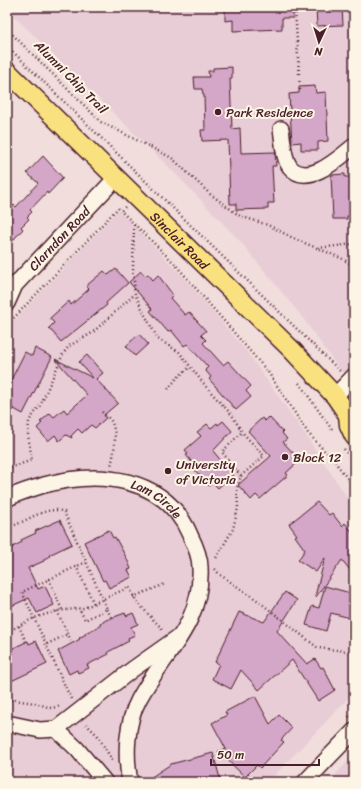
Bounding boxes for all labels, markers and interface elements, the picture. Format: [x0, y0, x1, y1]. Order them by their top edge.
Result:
north arrow [299, 22, 339, 62]
street label: Alumni Chip Trail [28, 34, 114, 120]
text: N [313, 42, 324, 61]
place label: Park Residence [226, 101, 314, 124]
marker: Park Residence [213, 107, 223, 117]
street label: Clarndon Road [22, 200, 97, 276]
street label: Sinclair Road [145, 206, 216, 276]
place label: Block 12 [293, 446, 342, 469]
marker: Block 12 [280, 452, 290, 462]
place label: University of Victoria [176, 453, 236, 491]
marker: University of Victoria [163, 466, 173, 476]
street label: Lam Circle [128, 472, 189, 523]
scale bar [211, 741, 319, 767]
text: 50 m [217, 744, 244, 766]

